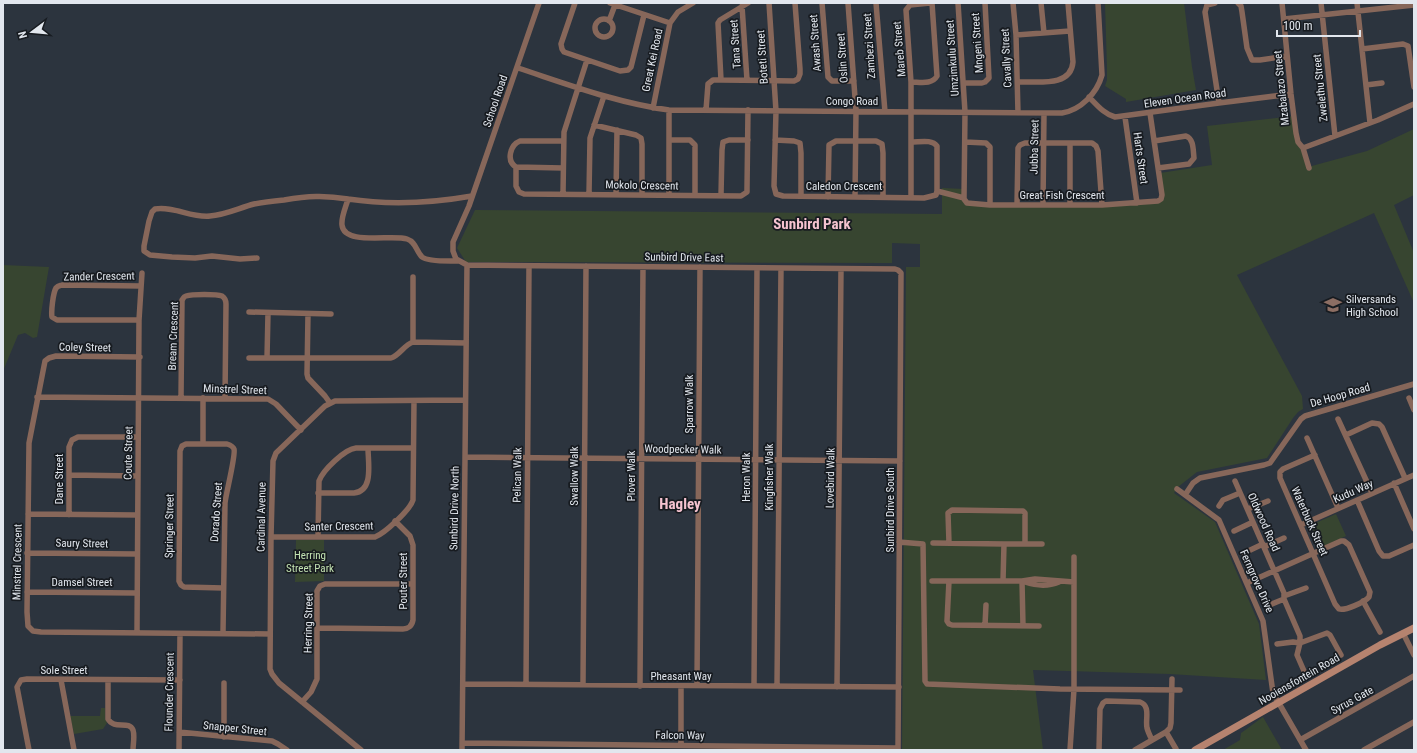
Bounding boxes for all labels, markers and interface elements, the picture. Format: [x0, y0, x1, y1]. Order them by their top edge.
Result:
north arrow [12, 12, 52, 52]
street label: Mngeni Street [969, 12, 986, 74]
scale bar [1277, 12, 1360, 38]
street label: Zambezi Street [861, 13, 878, 79]
street label: Awash Street [807, 14, 824, 72]
street label: Tana Street [727, 19, 744, 69]
street label: Umzimkulu Street [943, 19, 962, 97]
text: 100 m [1283, 19, 1313, 33]
street label: Mareb Street [891, 21, 908, 77]
street label: Great Kei Road [639, 27, 666, 93]
street label: Cavally Street [998, 28, 1015, 88]
text: N [16, 29, 30, 40]
street label: Boteti Street [754, 30, 771, 84]
street label: Oslin Street [834, 32, 851, 84]
street label: Mzabalazo Street [1271, 50, 1292, 126]
street label: Zwelethu Street [1310, 54, 1331, 122]
street label: School Road [480, 73, 510, 129]
street label: Eleven Ocean Road [1143, 86, 1227, 111]
street label: Congo Road [826, 95, 878, 108]
street label: Jubba Street [1028, 119, 1041, 175]
street label: Harts Street [1130, 131, 1151, 185]
street label: Mokolo Crescent [605, 178, 679, 193]
street label: Caledon Crescent [806, 180, 882, 193]
street label: Great Fish Crescent [1019, 189, 1105, 202]
district label: Sunbird Park [773, 215, 852, 233]
street label: Sunbird Drive East [644, 250, 724, 265]
street label: Zander Crescent [63, 269, 135, 284]
place label: Silversands High School [1346, 293, 1398, 319]
school or university icon: Silversands High School [1323, 295, 1343, 315]
street label: Bream Crescent [166, 301, 181, 371]
street label: Coley Street [59, 341, 111, 354]
street label: Sparrow Walk [683, 374, 696, 434]
street label: De Hoop Road [1309, 381, 1372, 410]
street label: Minstrel Street [203, 382, 267, 397]
street label: Coute Street [122, 426, 135, 480]
street label: Woodpecker Walk [644, 442, 722, 457]
street label: Kingfisher Walk [763, 443, 776, 510]
street label: Swallow Walk [568, 446, 581, 506]
street label: Pelican Walk [511, 447, 524, 503]
street label: Lovebird Walk [823, 448, 838, 508]
street label: Plover Walk [625, 451, 638, 501]
street label: Heron Walk [740, 452, 753, 502]
street label: Dane Street [53, 454, 66, 504]
street label: Sunbird Drive North [447, 466, 462, 550]
street label: Sunbird Drive South [884, 467, 897, 553]
street label: Kudu Way [1331, 477, 1376, 506]
street label: Dorado Street [208, 482, 225, 542]
street label: Cardinal Avenue [254, 482, 269, 552]
street label: Waterbuck Street [1288, 485, 1331, 558]
street label: Oldwood Road [1245, 491, 1282, 554]
street label: Springer Street [162, 494, 177, 558]
district label: Hagley [659, 495, 701, 513]
street label: Santer Crescent [304, 519, 374, 534]
street label: Minstrel Crescent [10, 524, 25, 600]
street label: Saury Street [56, 537, 108, 550]
street label: Ferngrove Drive [1237, 548, 1276, 615]
park label: Herring Street Park [286, 549, 334, 575]
street label: Pouter Street [397, 553, 410, 609]
street label: Damsel Street [52, 576, 112, 589]
street label: Herring Street [301, 593, 316, 653]
street label: Nooiensfontein Road [1257, 651, 1342, 708]
street label: Flounder Crescent [162, 652, 177, 732]
street label: Sole Street [40, 664, 88, 677]
street label: Pheasant Way [650, 670, 712, 683]
street label: Syrus Gate [1329, 683, 1376, 717]
street label: Snapper Street [202, 719, 267, 738]
street label: Falcon Way [655, 729, 705, 742]

